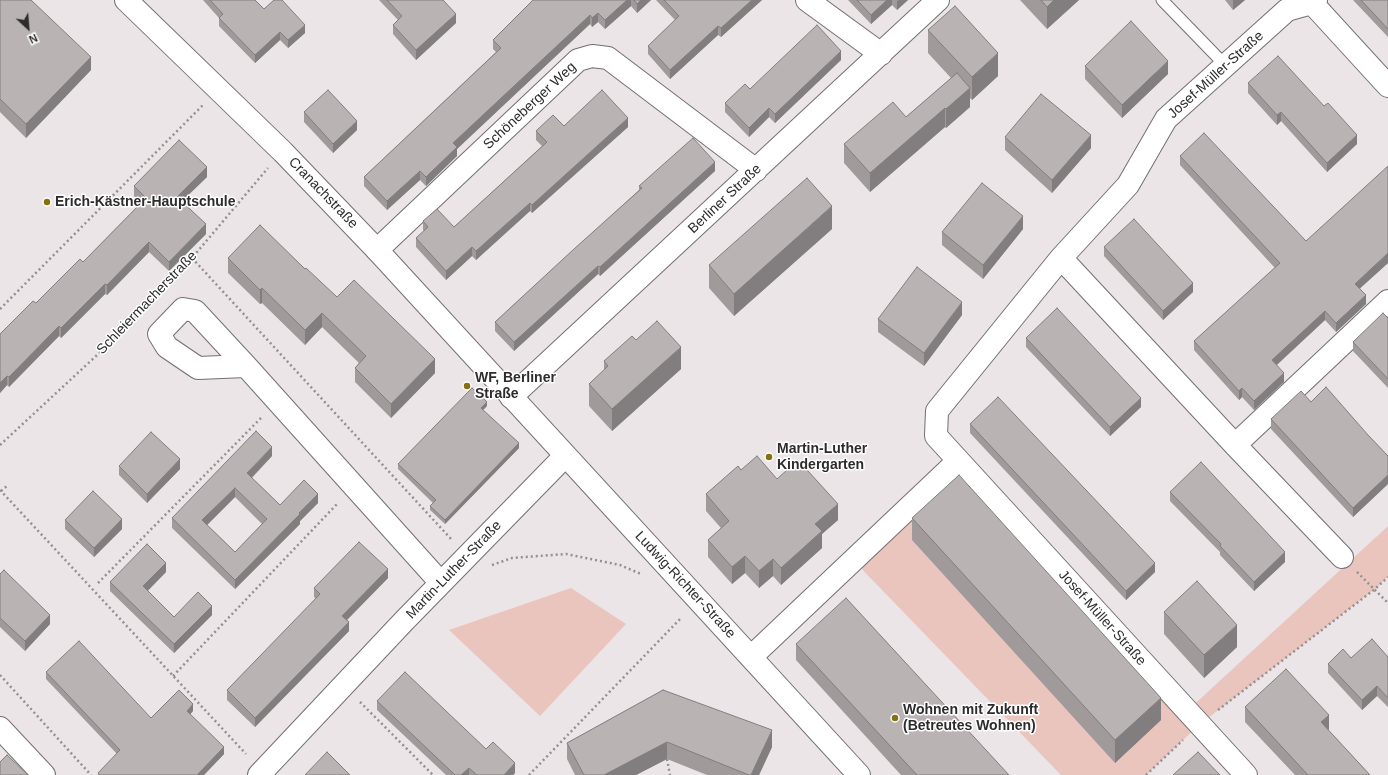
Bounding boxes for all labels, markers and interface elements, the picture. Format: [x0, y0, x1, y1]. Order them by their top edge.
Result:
north arrow [8, 8, 48, 48]
street label: Josef-Müller-Straße [1165, 28, 1267, 122]
text: N [27, 32, 39, 46]
street label: Schöneberger Weg [480, 59, 580, 153]
street label: Cranachstraße [285, 154, 361, 232]
street label: Berliner Straße [685, 161, 765, 237]
place label: Erich-Kästner-Hauptschule [55, 194, 235, 210]
marker: Erich-Kästner-Hauptschule [42, 197, 52, 207]
street label: Schleiermacherstraße [93, 248, 201, 358]
place label: WF, Berliner Straße [475, 370, 556, 402]
marker: WF, Berliner Straße [462, 381, 472, 391]
place label: Martin-Luther Kindergarten [777, 441, 867, 474]
marker: Martin-Luther Kindergarten [764, 452, 774, 462]
street label: Martin-Luther-Straße [403, 517, 505, 623]
street label: Ludwig-Richter-Straße [631, 528, 739, 642]
street label: Josef-Müller-Straße [1055, 567, 1149, 669]
place label: Wohnen mit Zukunft (Betreutes Wohnen) [903, 702, 1038, 734]
marker: Wohnen mit Zukunft (Betreutes Wohnen) [890, 713, 900, 723]

